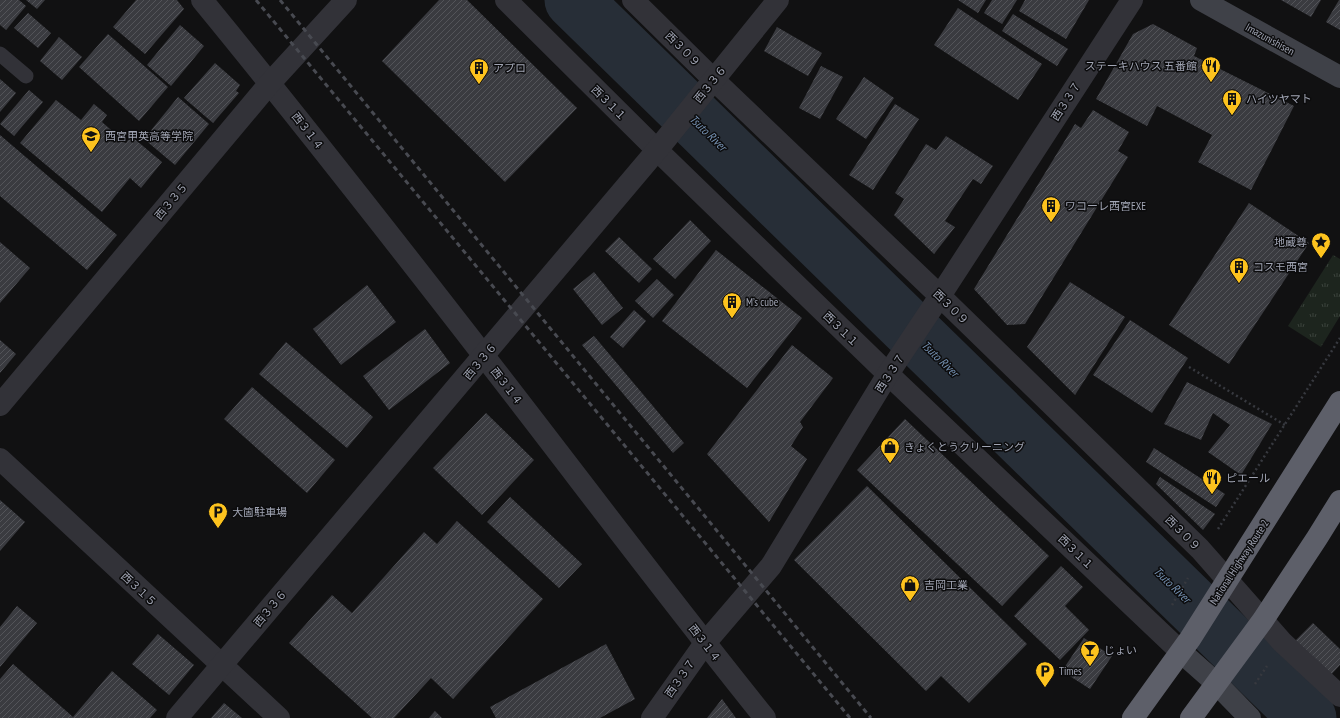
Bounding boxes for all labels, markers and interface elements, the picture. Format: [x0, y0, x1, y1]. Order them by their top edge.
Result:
street label: Imazunishisen [1243, 20, 1297, 58]
street label: 西３０９ [662, 28, 704, 70]
restaurant icon: ステーキハウス 五番館 [1200, 55, 1222, 83]
building icon: アプロ [468, 57, 490, 85]
place label: ステーキハウス 五番館 [1085, 59, 1197, 73]
place label: アプロ [493, 61, 526, 75]
street label: 西３３６ [691, 62, 729, 106]
street label: 西３３７ [1048, 79, 1084, 123]
street label: 西３１１ [588, 82, 630, 124]
building icon: ハイツヤマト [1221, 88, 1243, 116]
place label: ハイツヤマト [1246, 92, 1312, 106]
street label: 西３１４ [289, 109, 327, 153]
water label: Tsuto River [687, 111, 731, 155]
school or university icon: 西宮甲英高等学院 [80, 125, 102, 153]
place label: 西宮甲英高等学院 [105, 129, 193, 143]
street label: 西３３５ [151, 180, 191, 222]
building icon: ワコーレ西宮EXE [1040, 195, 1062, 223]
place label: ワコーレ西宮EXE [1065, 199, 1146, 213]
place icon: 地蔵尊 [1310, 231, 1332, 259]
place label: 地蔵尊 [1274, 235, 1307, 249]
building icon: コスモ西宮 [1228, 256, 1250, 284]
place label: コスモ西宮 [1253, 260, 1308, 274]
street label: 西３０９ [930, 287, 972, 327]
building icon: M’s cube [721, 291, 743, 319]
place label: M’s cube [746, 295, 779, 309]
street label: 西３１１ [820, 309, 862, 349]
water label: Tsuto River [919, 337, 963, 381]
street label: 西３３６ [460, 340, 500, 382]
street label: 西３３７ [872, 351, 908, 395]
street label: 西３１４ [488, 364, 526, 408]
shop icon: きょくとうクリーニング [879, 436, 901, 464]
place label: きょくとうクリーニング [904, 440, 1025, 454]
restaurant icon: ピエール [1201, 467, 1223, 495]
place label: ピエール [1226, 471, 1270, 485]
parking icon: 大箇駐車場 [207, 501, 229, 529]
place label: 大箇駐車場 [232, 505, 287, 519]
street label: 西３０９ [1162, 512, 1204, 554]
street label: National Highway Route 2 [1206, 517, 1272, 607]
street label: 西３１１ [1055, 532, 1097, 572]
water label: Tsuto River [1151, 563, 1195, 607]
street label: 西３１５ [118, 569, 160, 609]
shop icon: 吉岡工業 [899, 574, 921, 602]
place label: 吉岡工業 [924, 578, 968, 592]
street label: 西３３６ [250, 587, 290, 629]
street label: 西３１４ [686, 621, 724, 665]
bar icon: じょい [1079, 639, 1101, 667]
place label: じょい [1104, 643, 1137, 657]
street label: 西３３７ [662, 656, 698, 700]
parking icon: Times [1034, 660, 1056, 688]
place label: Times [1059, 664, 1082, 678]

